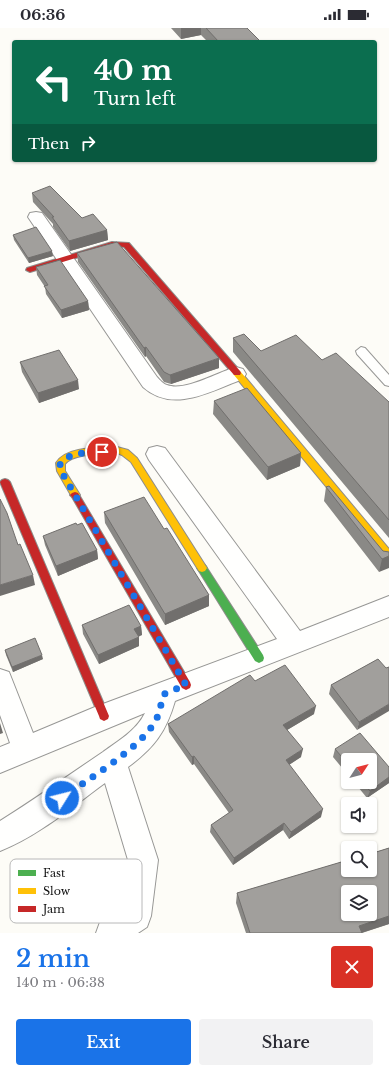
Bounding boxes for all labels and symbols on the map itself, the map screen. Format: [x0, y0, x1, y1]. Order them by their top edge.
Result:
pin [85, 435, 119, 469]
north arrow [341, 753, 377, 789]
position arrow [41, 777, 83, 819]
legend [10, 859, 142, 923]
text: Fast [43, 866, 66, 880]
text: Slow [43, 884, 71, 898]
text: Jam [41, 902, 65, 916]

